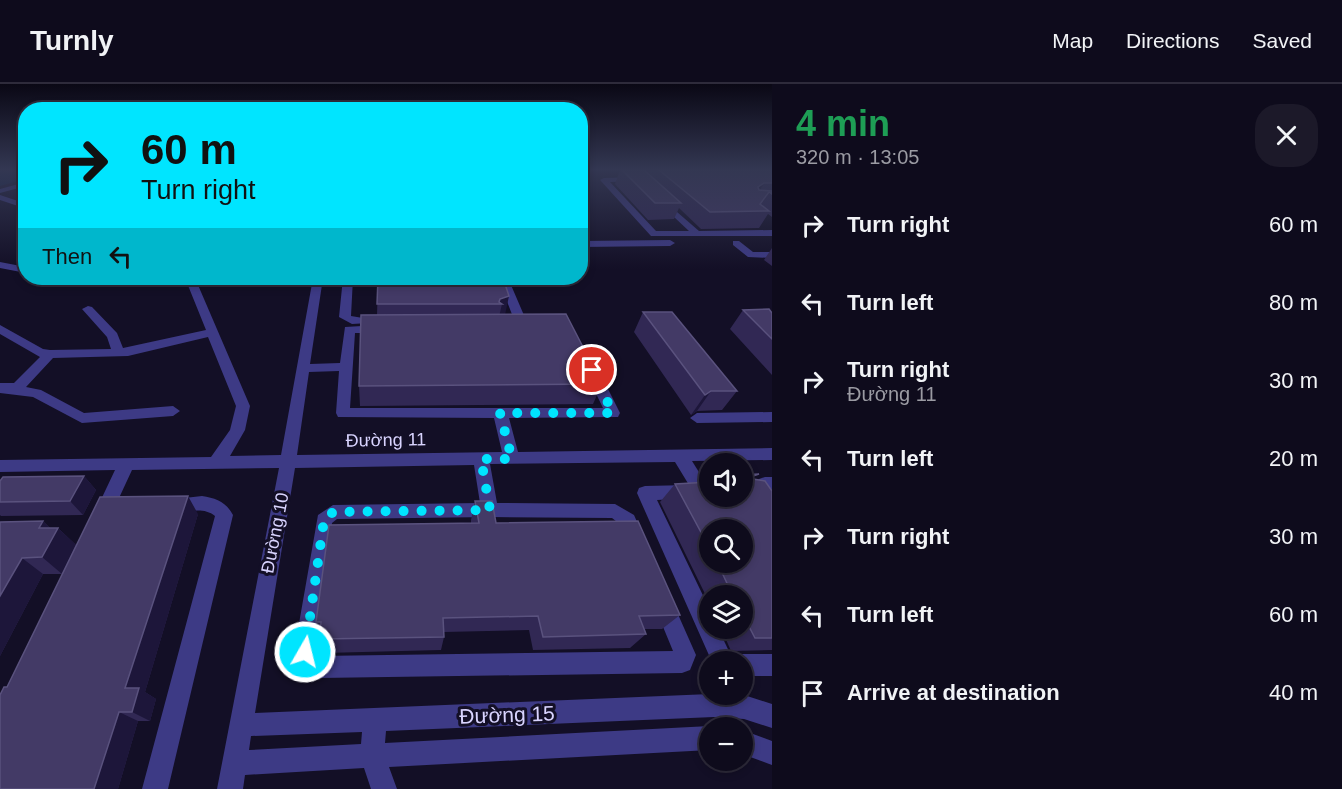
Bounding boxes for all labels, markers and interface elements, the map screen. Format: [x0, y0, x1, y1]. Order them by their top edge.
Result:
text: Turnly [30, 25, 113, 56]
text: Map [1052, 29, 1093, 52]
text: Directions [1126, 29, 1219, 52]
text: Saved [1252, 29, 1312, 52]
text: 4 min [796, 103, 890, 144]
button: close [1255, 104, 1318, 167]
icon: right [42, 126, 120, 204]
text: 60 m [141, 126, 237, 173]
text: 320 m · 13:05 [796, 146, 919, 168]
text: Turn right [141, 175, 256, 205]
icon: right [796, 209, 829, 242]
text: Turn right [847, 212, 949, 237]
text: 60 m [1269, 212, 1318, 237]
icon: left [104, 240, 137, 273]
text: Then [42, 244, 92, 269]
icon: left [796, 287, 829, 320]
text: Turn left [847, 290, 933, 315]
text: 80 m [1269, 290, 1318, 315]
pin [566, 344, 617, 395]
icon: arrive [575, 353, 608, 386]
text: Turn right [847, 357, 949, 382]
icon: right [796, 365, 829, 398]
text: 30 m [1269, 368, 1318, 393]
text: Đường 11 [847, 383, 937, 405]
street label: Đường 11 [346, 429, 426, 451]
icon: left [796, 443, 829, 476]
text: Turn left [847, 446, 933, 471]
text: 20 m [1269, 446, 1318, 471]
map controls [699, 453, 753, 771]
button: sound [699, 453, 753, 507]
street label: Đường 10 [257, 491, 293, 575]
button: search [699, 519, 753, 573]
icon: right [796, 521, 829, 554]
text: Turn right [847, 524, 949, 549]
text: 30 m [1269, 524, 1318, 549]
button: layers [699, 585, 753, 639]
icon: left [796, 599, 829, 632]
text: Turn left [847, 602, 933, 627]
text: 60 m [1269, 602, 1318, 627]
position arrow [273, 620, 337, 684]
button: + [699, 651, 753, 705]
icon: arrive [796, 677, 829, 710]
text: Arrive at destination [847, 680, 1060, 705]
text: 40 m [1269, 680, 1318, 705]
street label: Đường 15 [459, 701, 555, 728]
button: − [699, 717, 753, 771]

